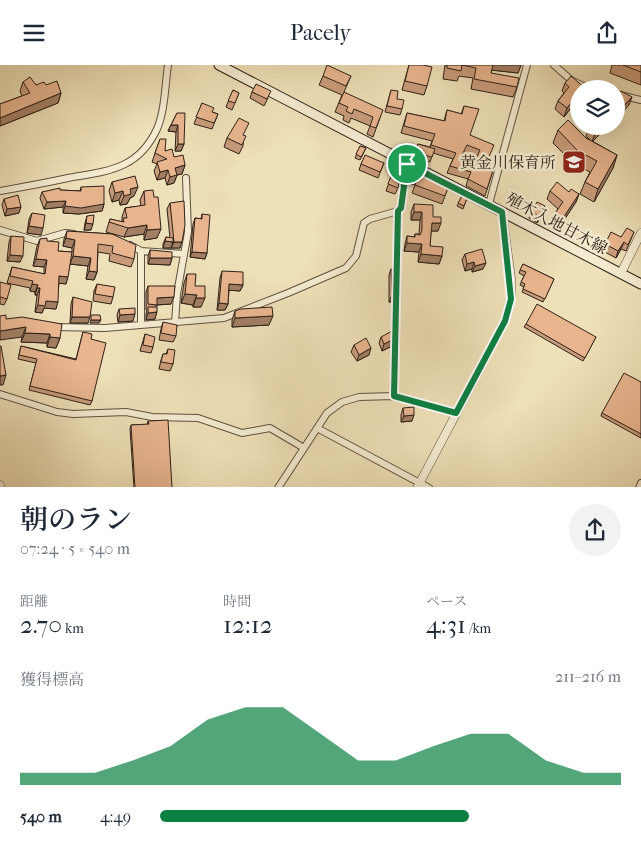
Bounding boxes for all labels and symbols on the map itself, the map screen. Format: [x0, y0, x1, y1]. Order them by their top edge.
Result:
pin [386, 143, 428, 185]
school or university icon: 黄金川保育所 [561, 149, 587, 175]
place label: 黄金川保育所 [460, 153, 556, 172]
street label: 殖木入地甘木線 [503, 189, 611, 258]

